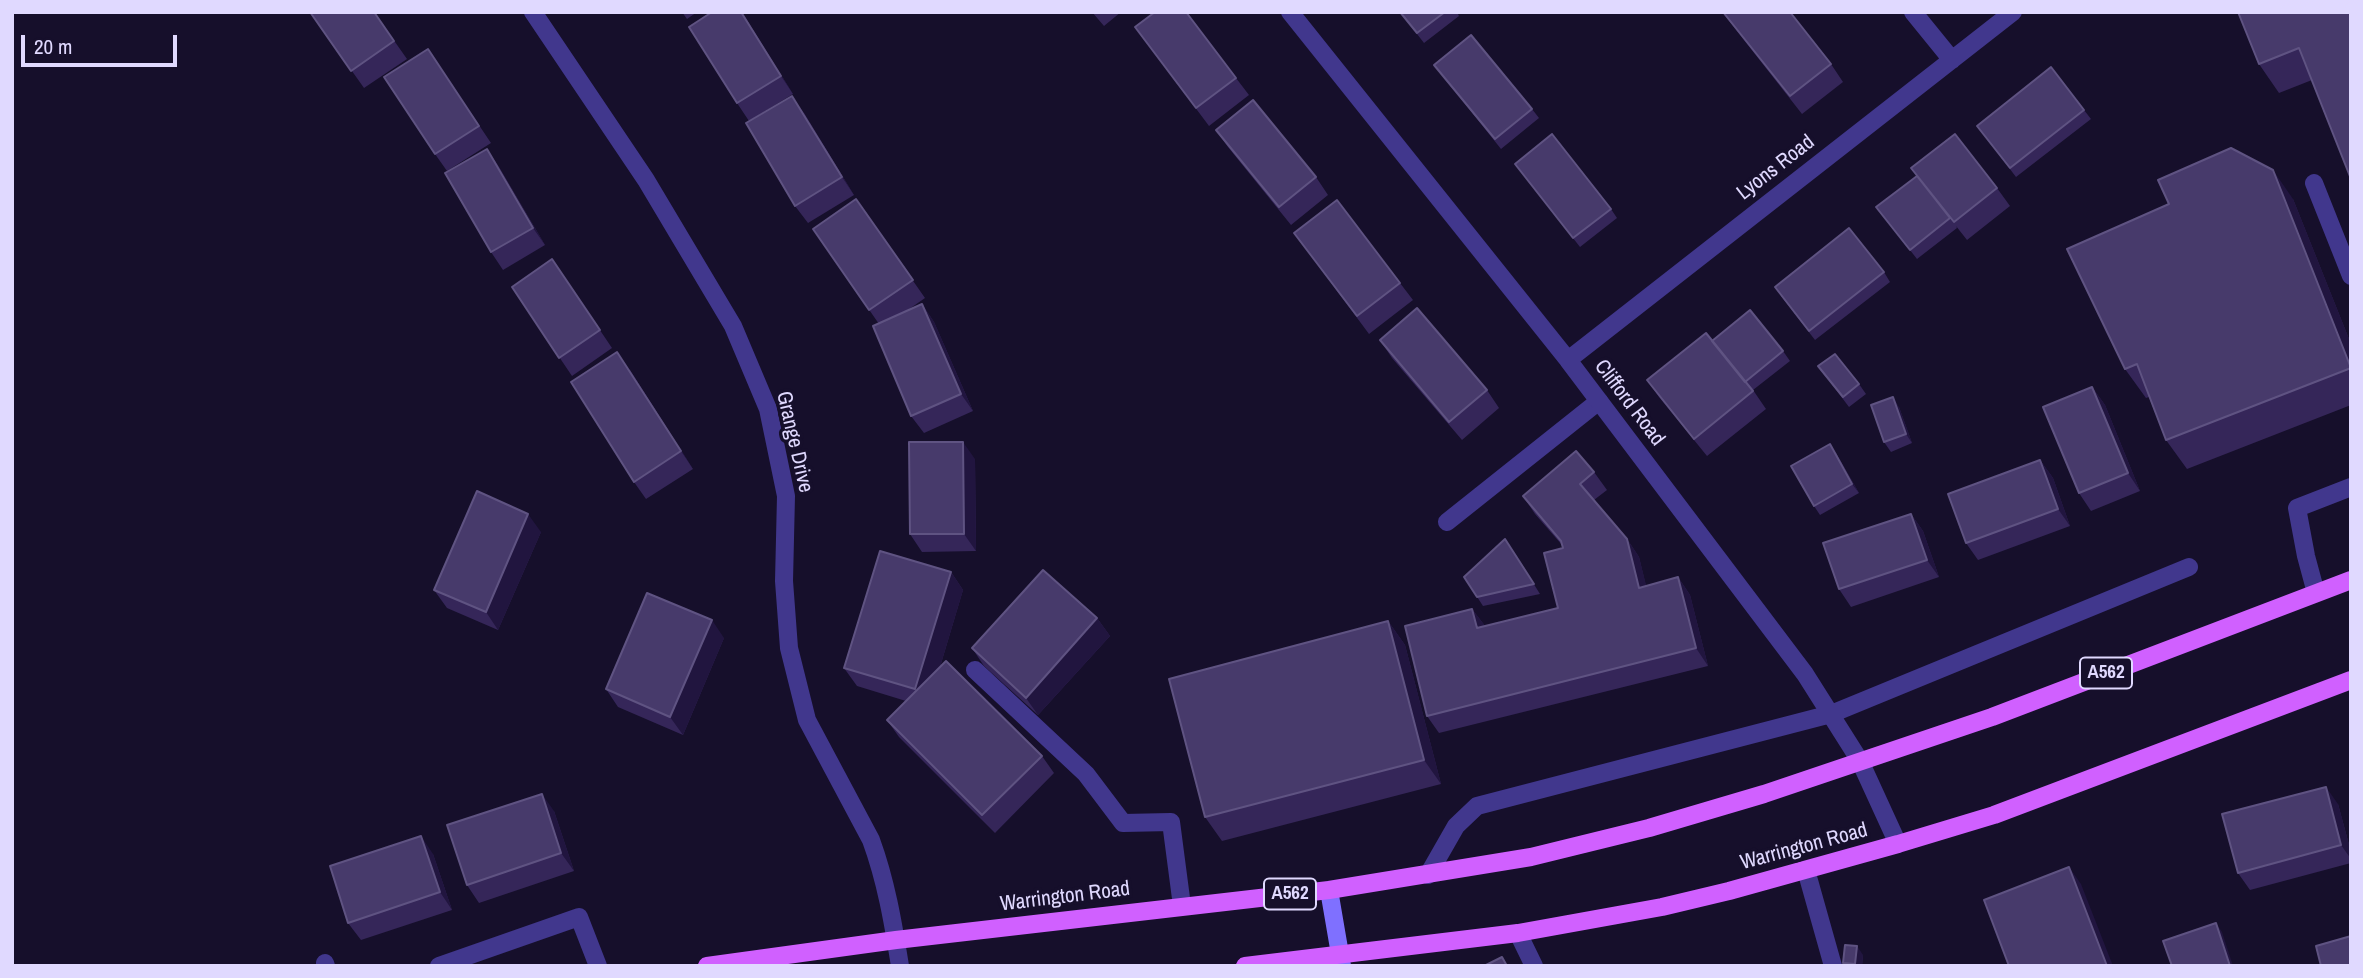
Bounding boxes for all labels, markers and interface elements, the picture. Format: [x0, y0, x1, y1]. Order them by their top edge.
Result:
scale bar [24, 21, 180, 65]
text: 20 m [34, 32, 72, 61]
street label: Lyons Road [1732, 130, 1820, 206]
street label: Clifford Road [1588, 355, 1670, 451]
street label: Grange Drive [770, 389, 818, 495]
road number: A562 [2080, 658, 2132, 688]
street label: Warrington Road [1738, 818, 1870, 876]
street label: Warrington Road [999, 877, 1131, 917]
road number: A562 [1264, 878, 1316, 909]

